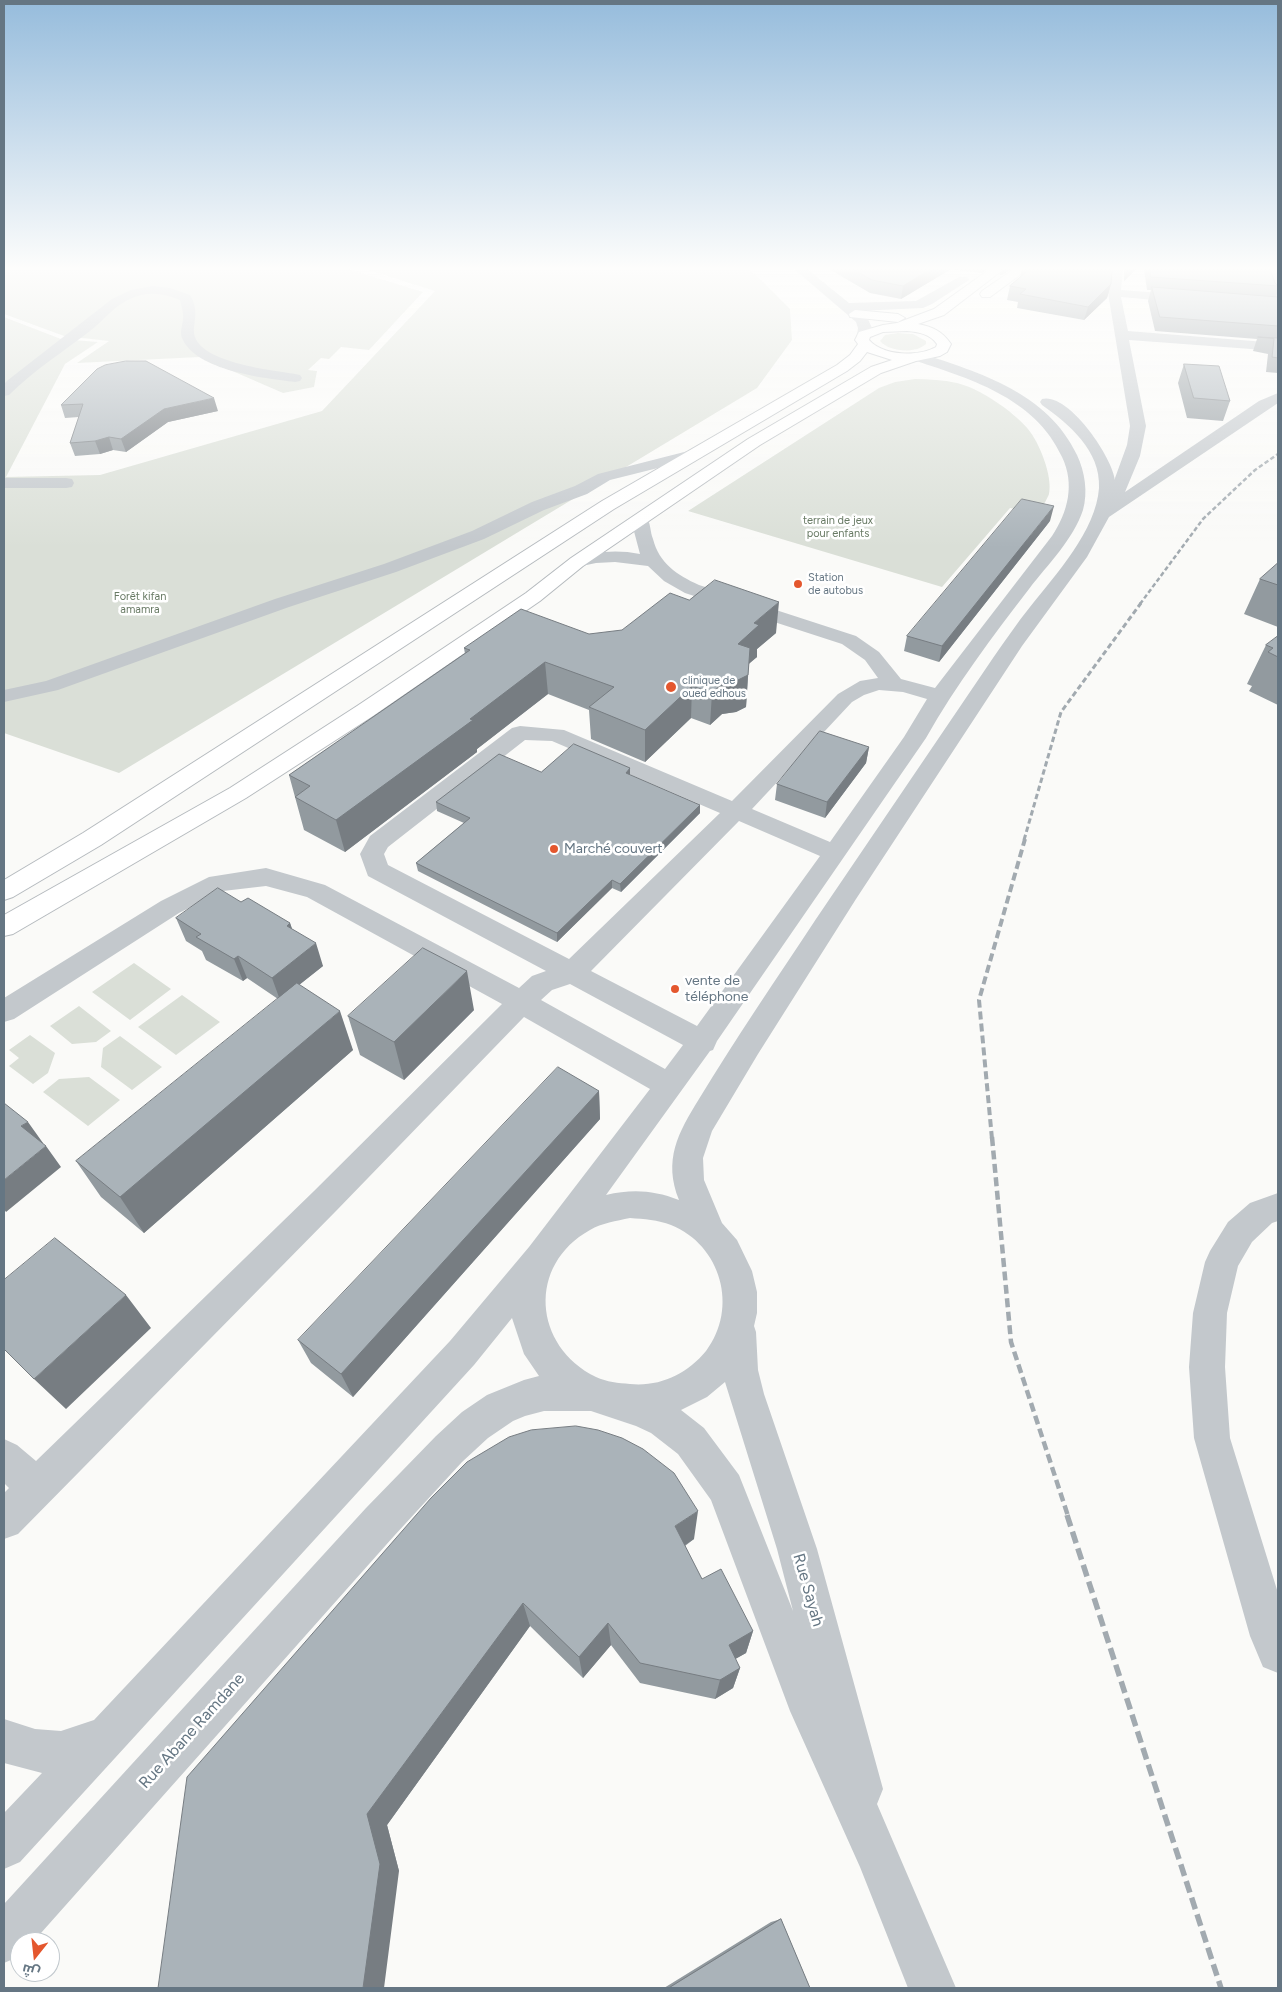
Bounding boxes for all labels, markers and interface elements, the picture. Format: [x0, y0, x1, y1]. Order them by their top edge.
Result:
park label: terrain de jeux pour enfants [803, 514, 873, 540]
place label: Station de autobus [808, 571, 863, 597]
marker: Station de autobus [792, 578, 804, 590]
park label: Forêt kifan amamra [114, 590, 166, 616]
place label: clinique de oued edhous [682, 674, 746, 700]
marker: clinique de oued edhous [664, 680, 678, 694]
place label: Marché couvert [564, 841, 663, 857]
marker: Marché couvert [548, 843, 560, 855]
place label: vente de téléphone [685, 973, 748, 1006]
marker: vente de téléphone [669, 983, 681, 995]
street label: Rue Sayah [788, 1551, 828, 1629]
street label: Rue Abane Ramdane [135, 1669, 249, 1793]
north arrow [10, 1932, 60, 1982]
text: ش [20, 1960, 42, 1982]

